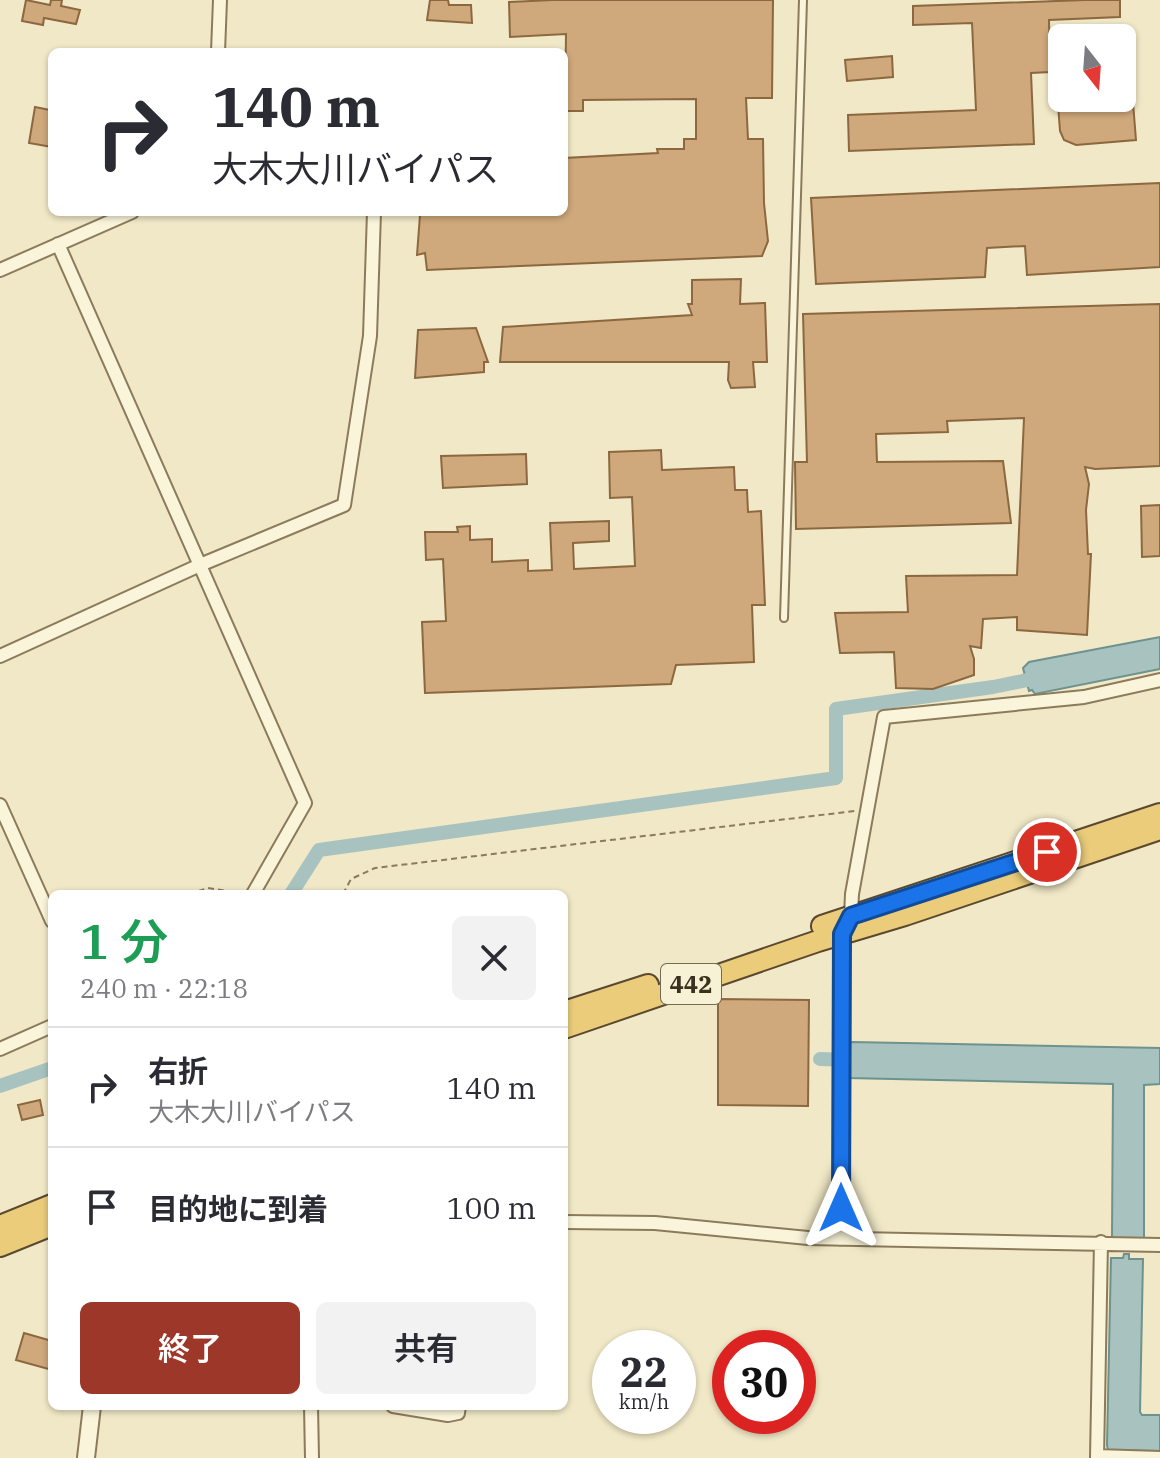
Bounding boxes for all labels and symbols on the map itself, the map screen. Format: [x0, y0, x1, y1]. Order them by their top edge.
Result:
north arrow [1048, 24, 1136, 112]
pin [1013, 818, 1081, 886]
road number: 442 [661, 964, 721, 1004]
position arrow [799, 1166, 883, 1250]
speed limit sign: 30 [712, 1330, 816, 1434]

